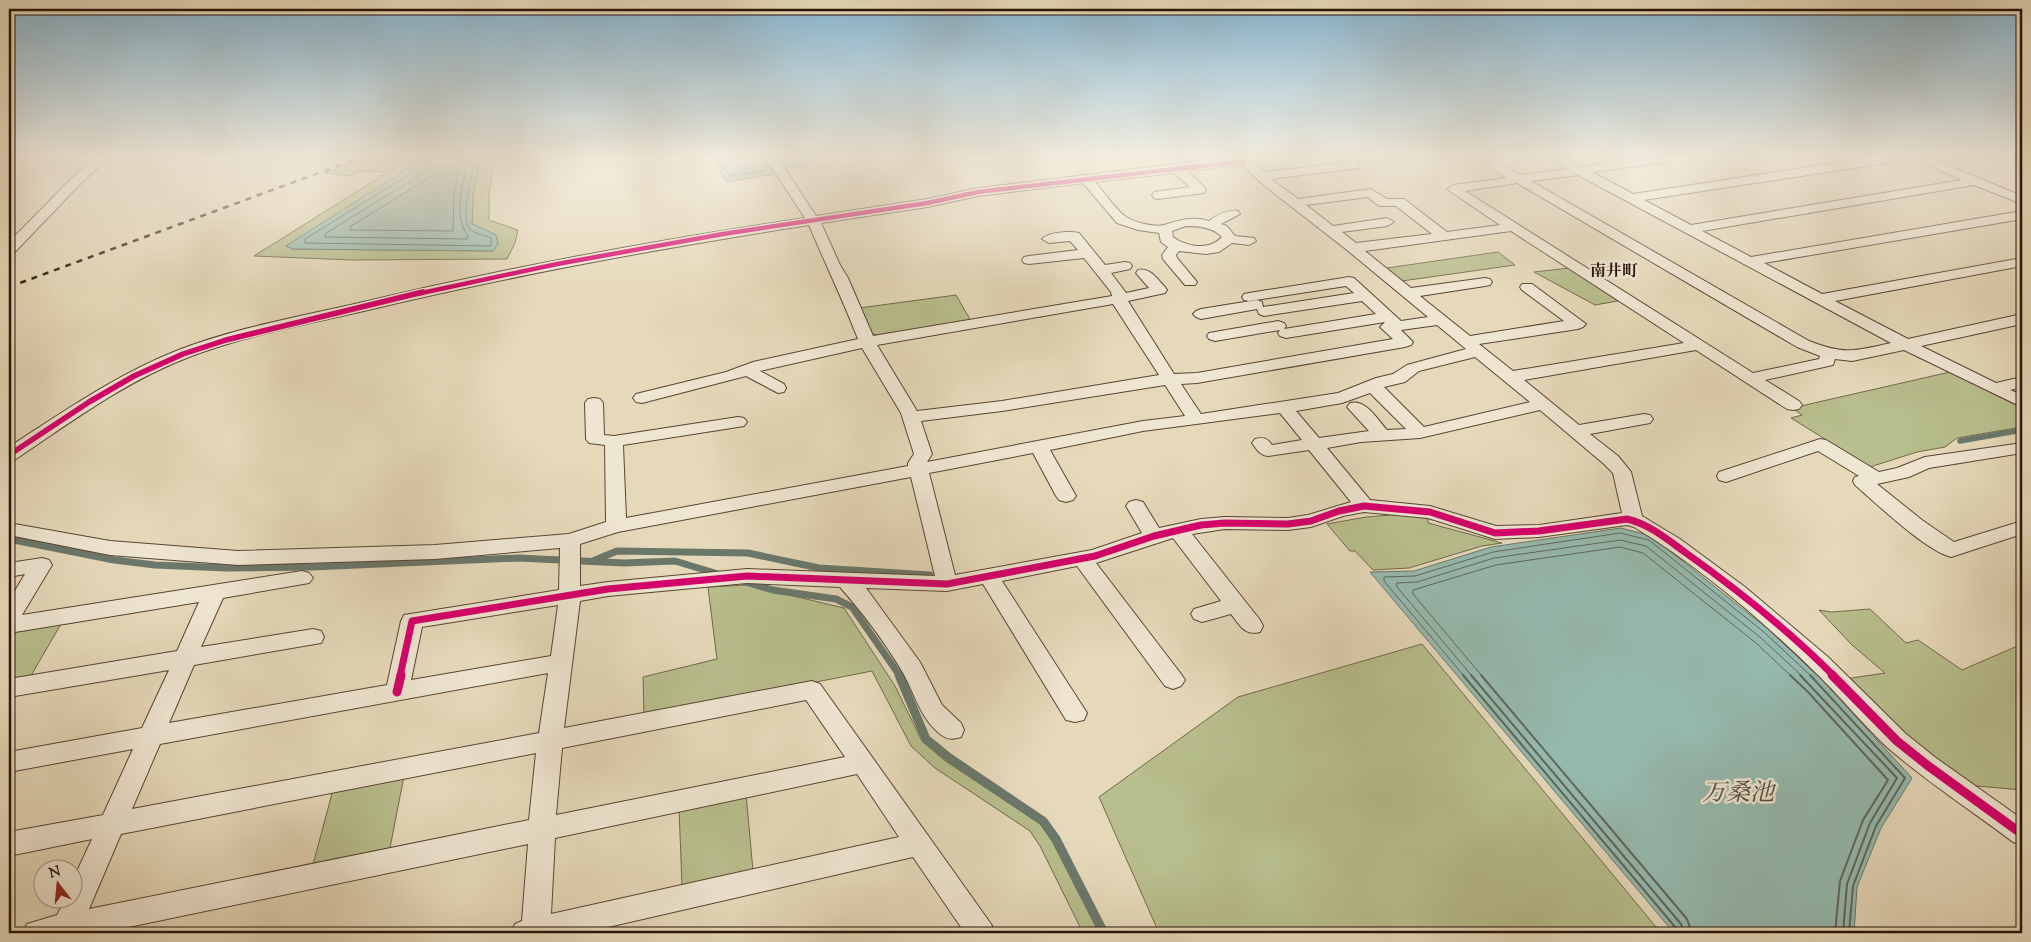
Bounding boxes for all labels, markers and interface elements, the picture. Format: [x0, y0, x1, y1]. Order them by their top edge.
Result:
district label: 南井町 [1590, 261, 1638, 284]
water label: 万桑池 [1702, 777, 1777, 811]
north arrow [32, 860, 82, 910]
text: N [47, 862, 63, 885]

